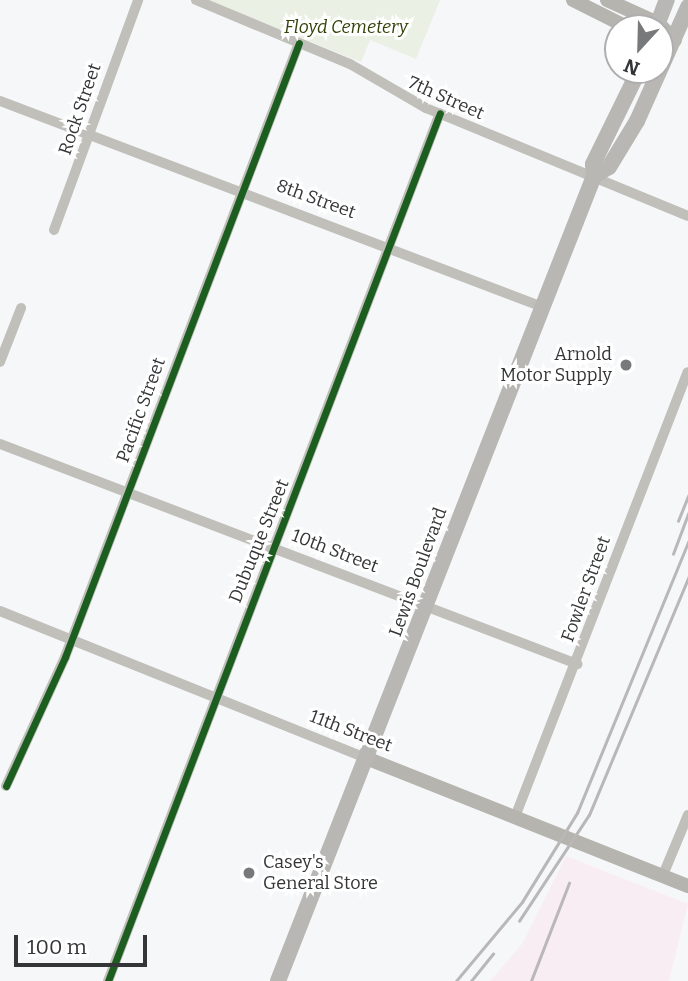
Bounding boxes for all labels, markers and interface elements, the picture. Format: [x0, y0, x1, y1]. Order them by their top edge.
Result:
north arrow [604, 14, 674, 84]
park label: Floyd Cemetery [284, 16, 408, 38]
text: N [621, 54, 643, 80]
street label: Rock Street [54, 60, 106, 158]
street label: 7th Street [405, 72, 487, 124]
street label: 8th Street [274, 175, 358, 223]
place label: Arnold Motor Supply [500, 344, 612, 386]
street label: Pacific Street [112, 355, 170, 465]
marker: Arnold Motor Supply [618, 357, 634, 373]
street label: Dubuque Street [224, 476, 294, 606]
street label: Lewis Boulevard [385, 504, 451, 640]
street label: 10th Street [289, 525, 381, 577]
street label: Fowler Street [557, 533, 615, 645]
street label: 11th Street [307, 705, 395, 757]
place label: Casey's General Store [263, 852, 378, 894]
marker: Casey's General Store [241, 865, 257, 881]
scale bar [18, 922, 150, 966]
text: 100 m [27, 934, 87, 960]

